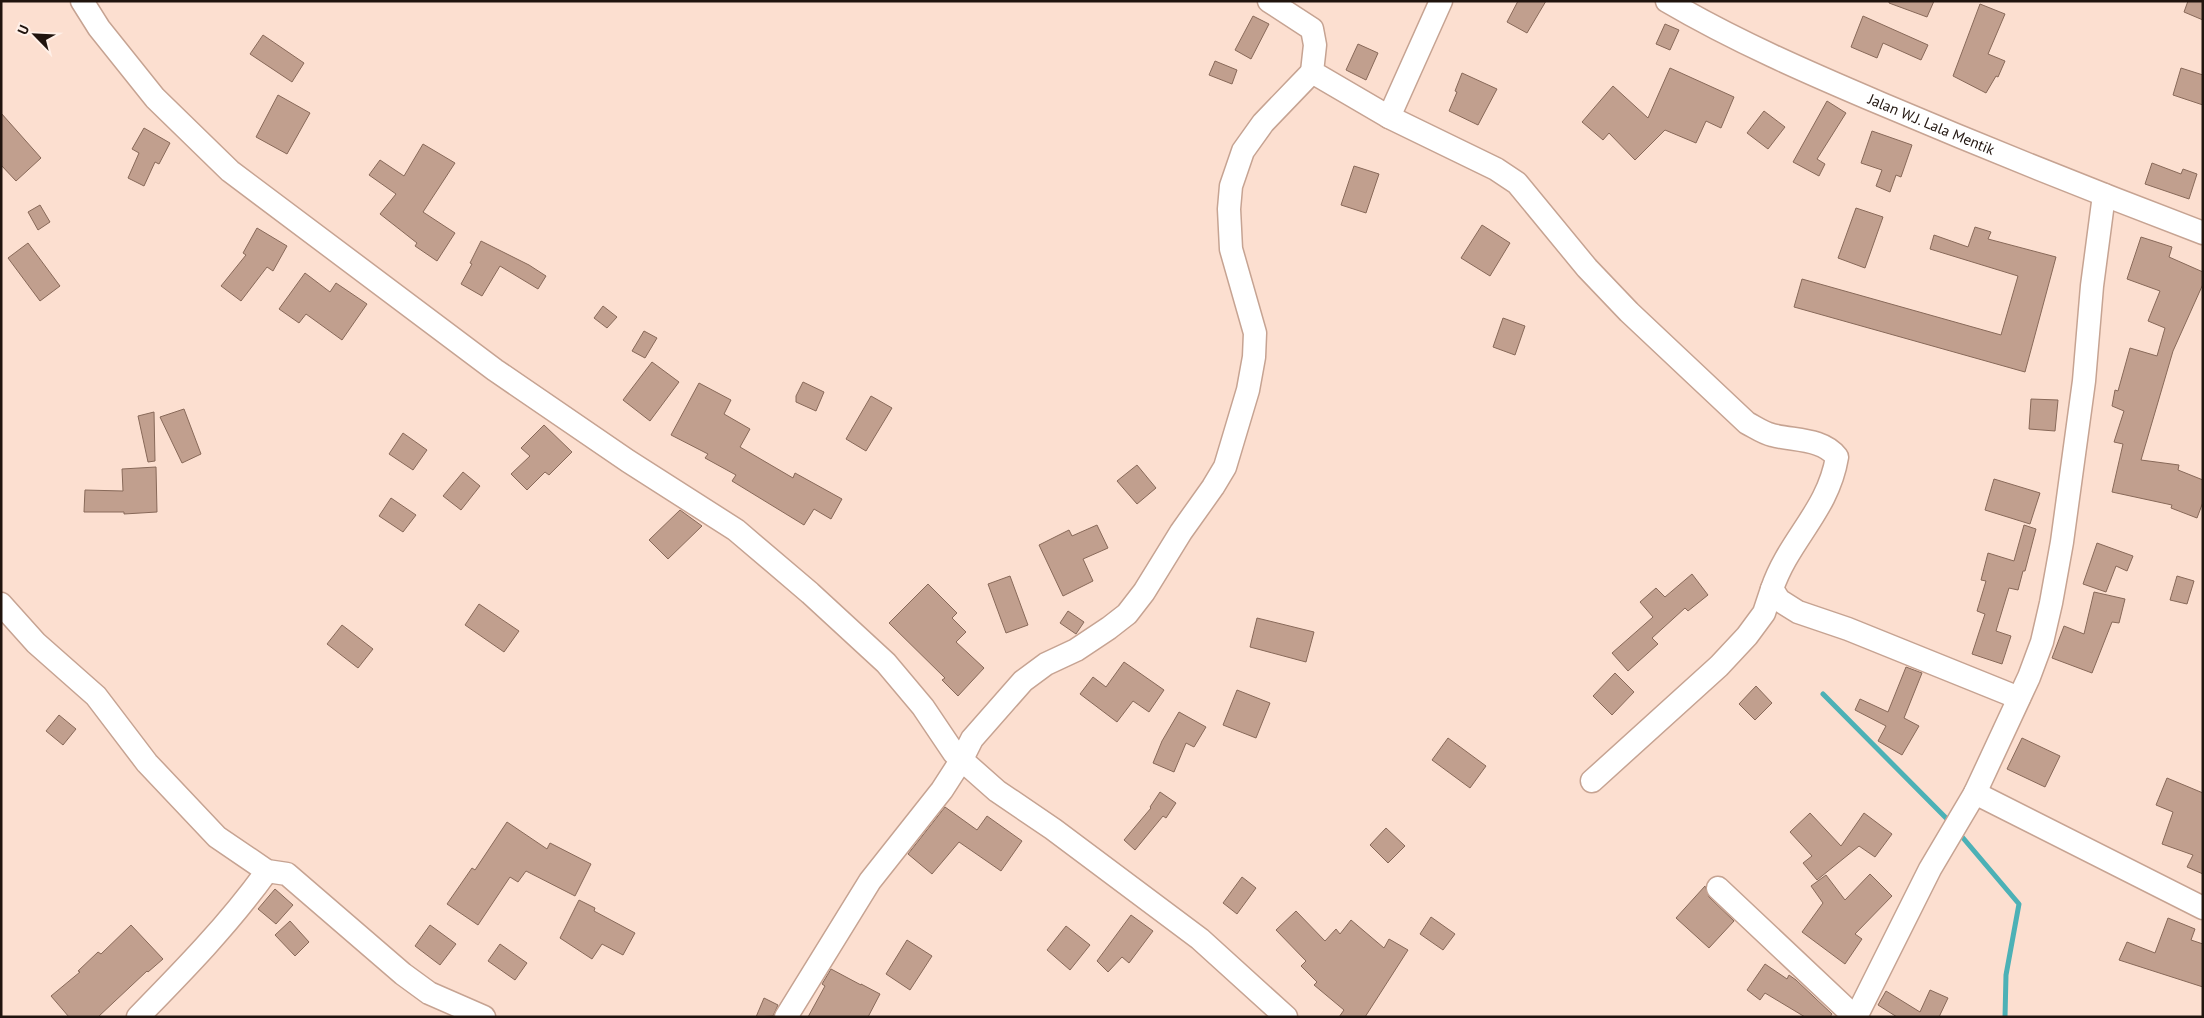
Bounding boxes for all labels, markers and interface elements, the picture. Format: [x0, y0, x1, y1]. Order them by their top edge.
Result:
north arrow [10, 10, 60, 60]
text: U [13, 22, 33, 37]
street label: Jalan W.J. Lala Mentik [1864, 89, 1998, 159]

